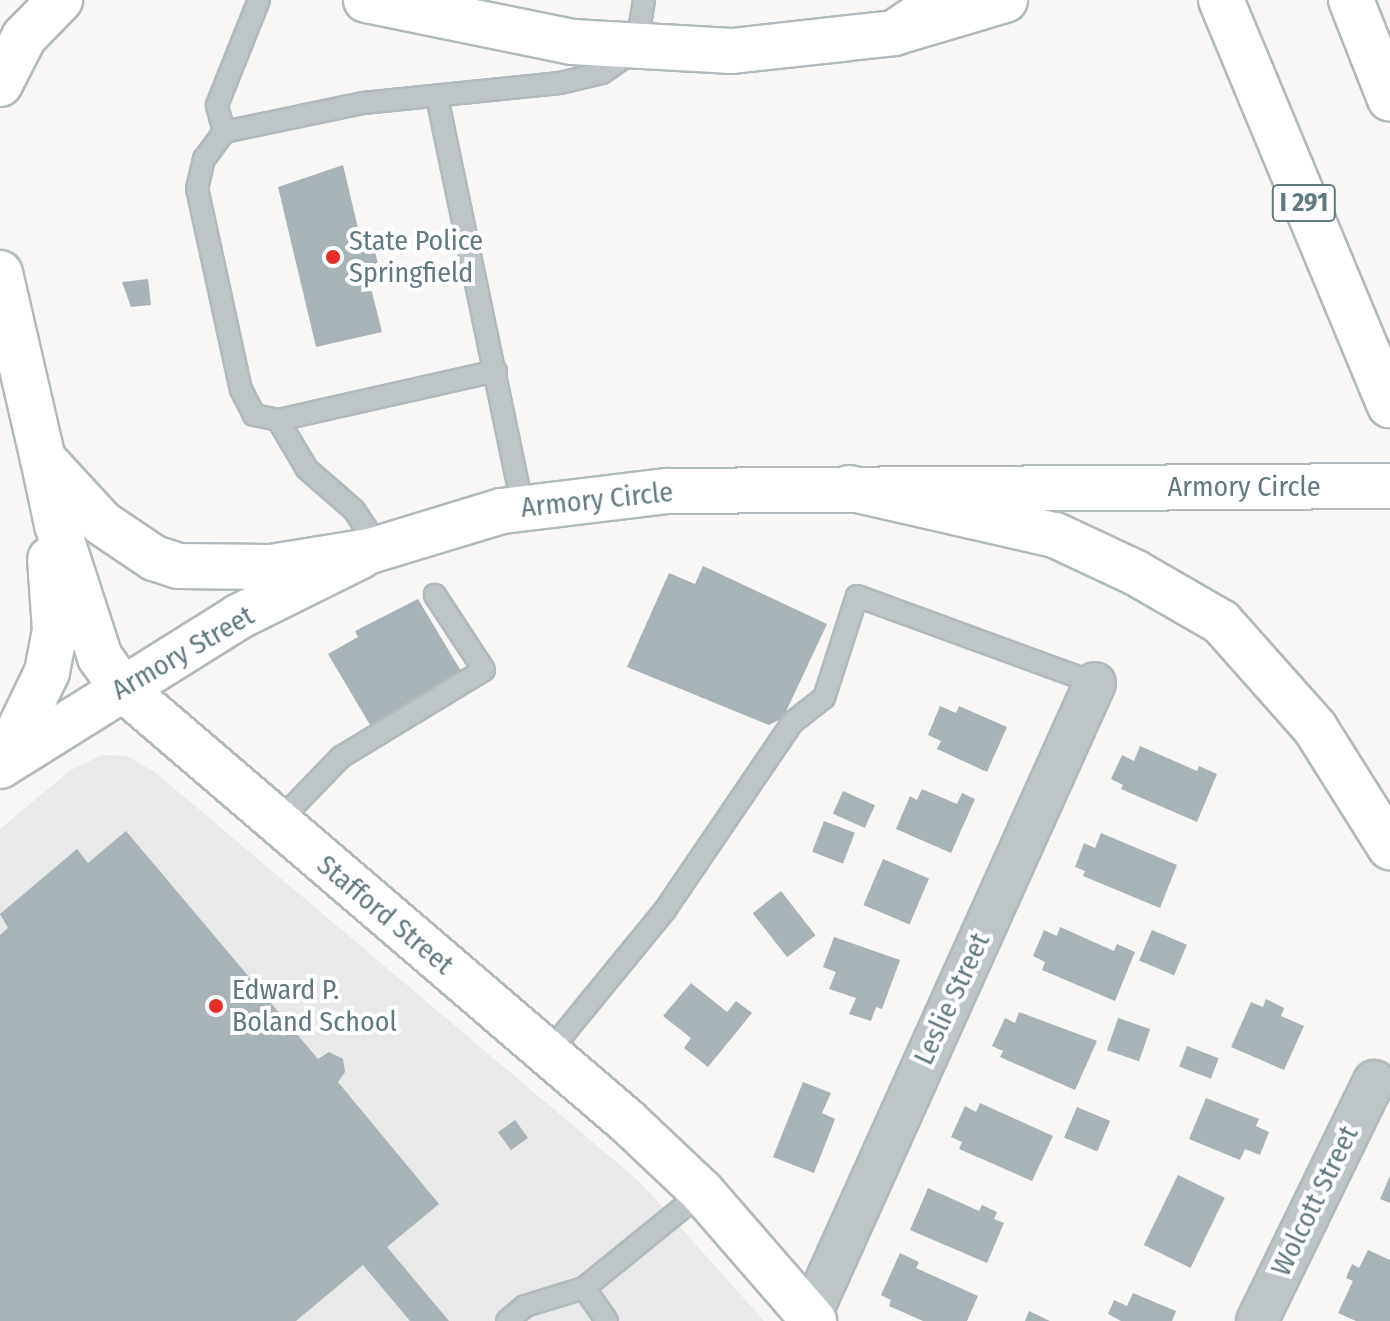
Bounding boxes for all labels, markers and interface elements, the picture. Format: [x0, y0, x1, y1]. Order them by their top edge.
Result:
road number: I 291 [1270, 181, 1338, 225]
place label: State Police Springfield [349, 224, 483, 290]
marker: State Police Springfield [324, 248, 342, 266]
street label: Armory Circle [1168, 470, 1320, 504]
street label: Armory Circle [519, 475, 675, 525]
street label: Armory Street [106, 599, 260, 707]
street label: Stafford Street [310, 848, 460, 982]
street label: Leslie Street [907, 928, 997, 1070]
place label: Edward P. Boland School [232, 973, 397, 1039]
marker: Edward P. Boland School [207, 997, 225, 1015]
street label: Wolcott Street [1264, 1121, 1366, 1281]

